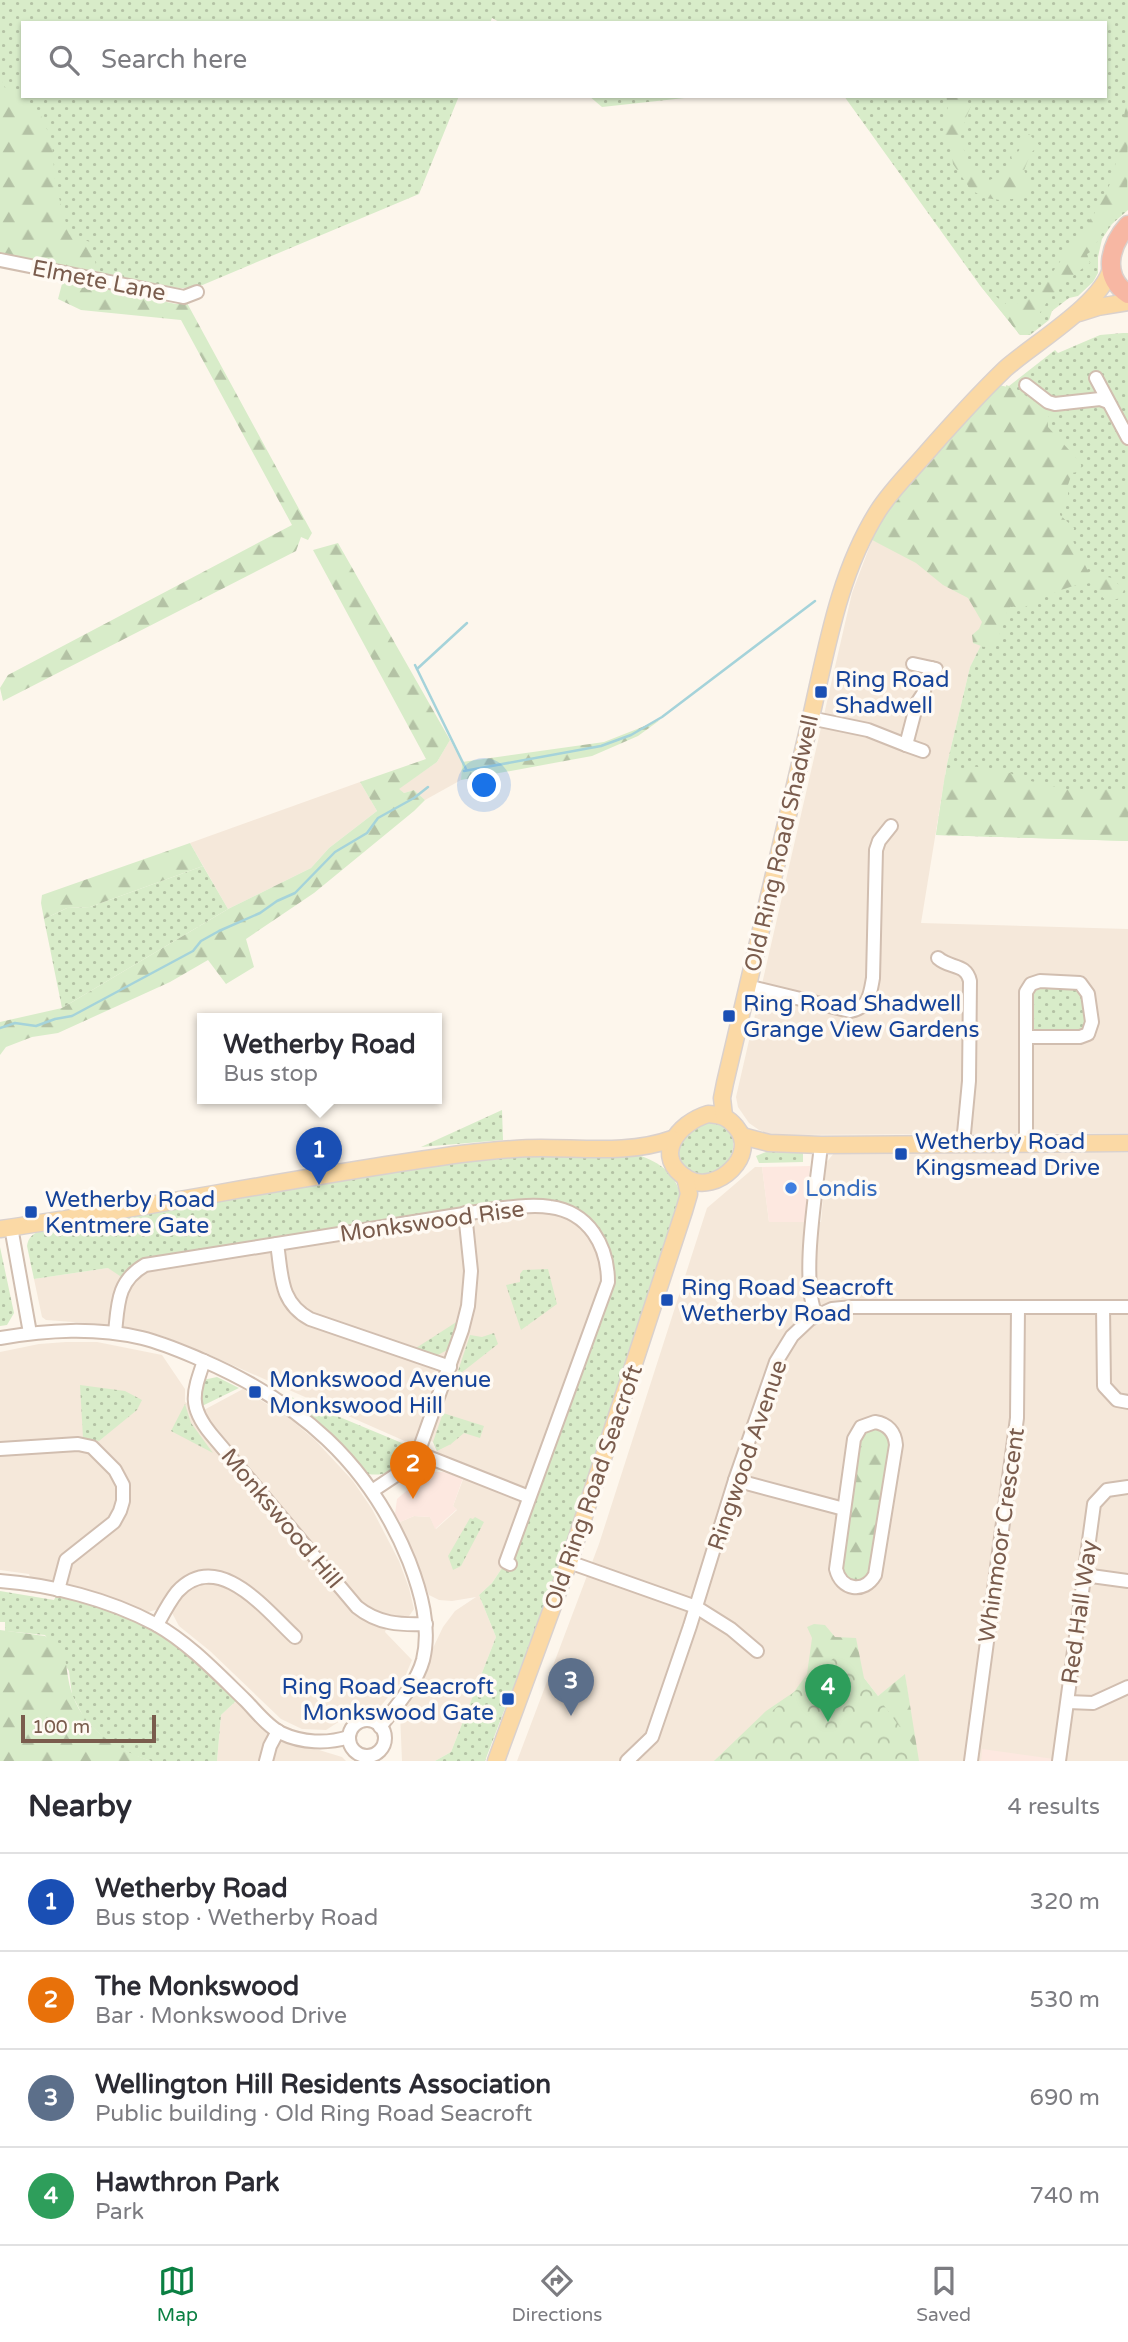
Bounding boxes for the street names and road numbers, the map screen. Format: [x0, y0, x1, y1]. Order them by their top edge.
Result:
street label: Elmete Lane [30, 254, 168, 308]
street label: Old Ring Road Shadwell [739, 712, 825, 975]
street label: Monkswood Rise [338, 1195, 526, 1249]
street label: Ringwood Avenue [702, 1356, 794, 1554]
street label: Old Ring Road Seacroft [539, 1361, 649, 1613]
street label: Whinmoor Crescent [973, 1426, 1031, 1644]
street label: Monkswood Hill [215, 1443, 348, 1594]
street label: Red Hall Way [1056, 1538, 1104, 1686]

